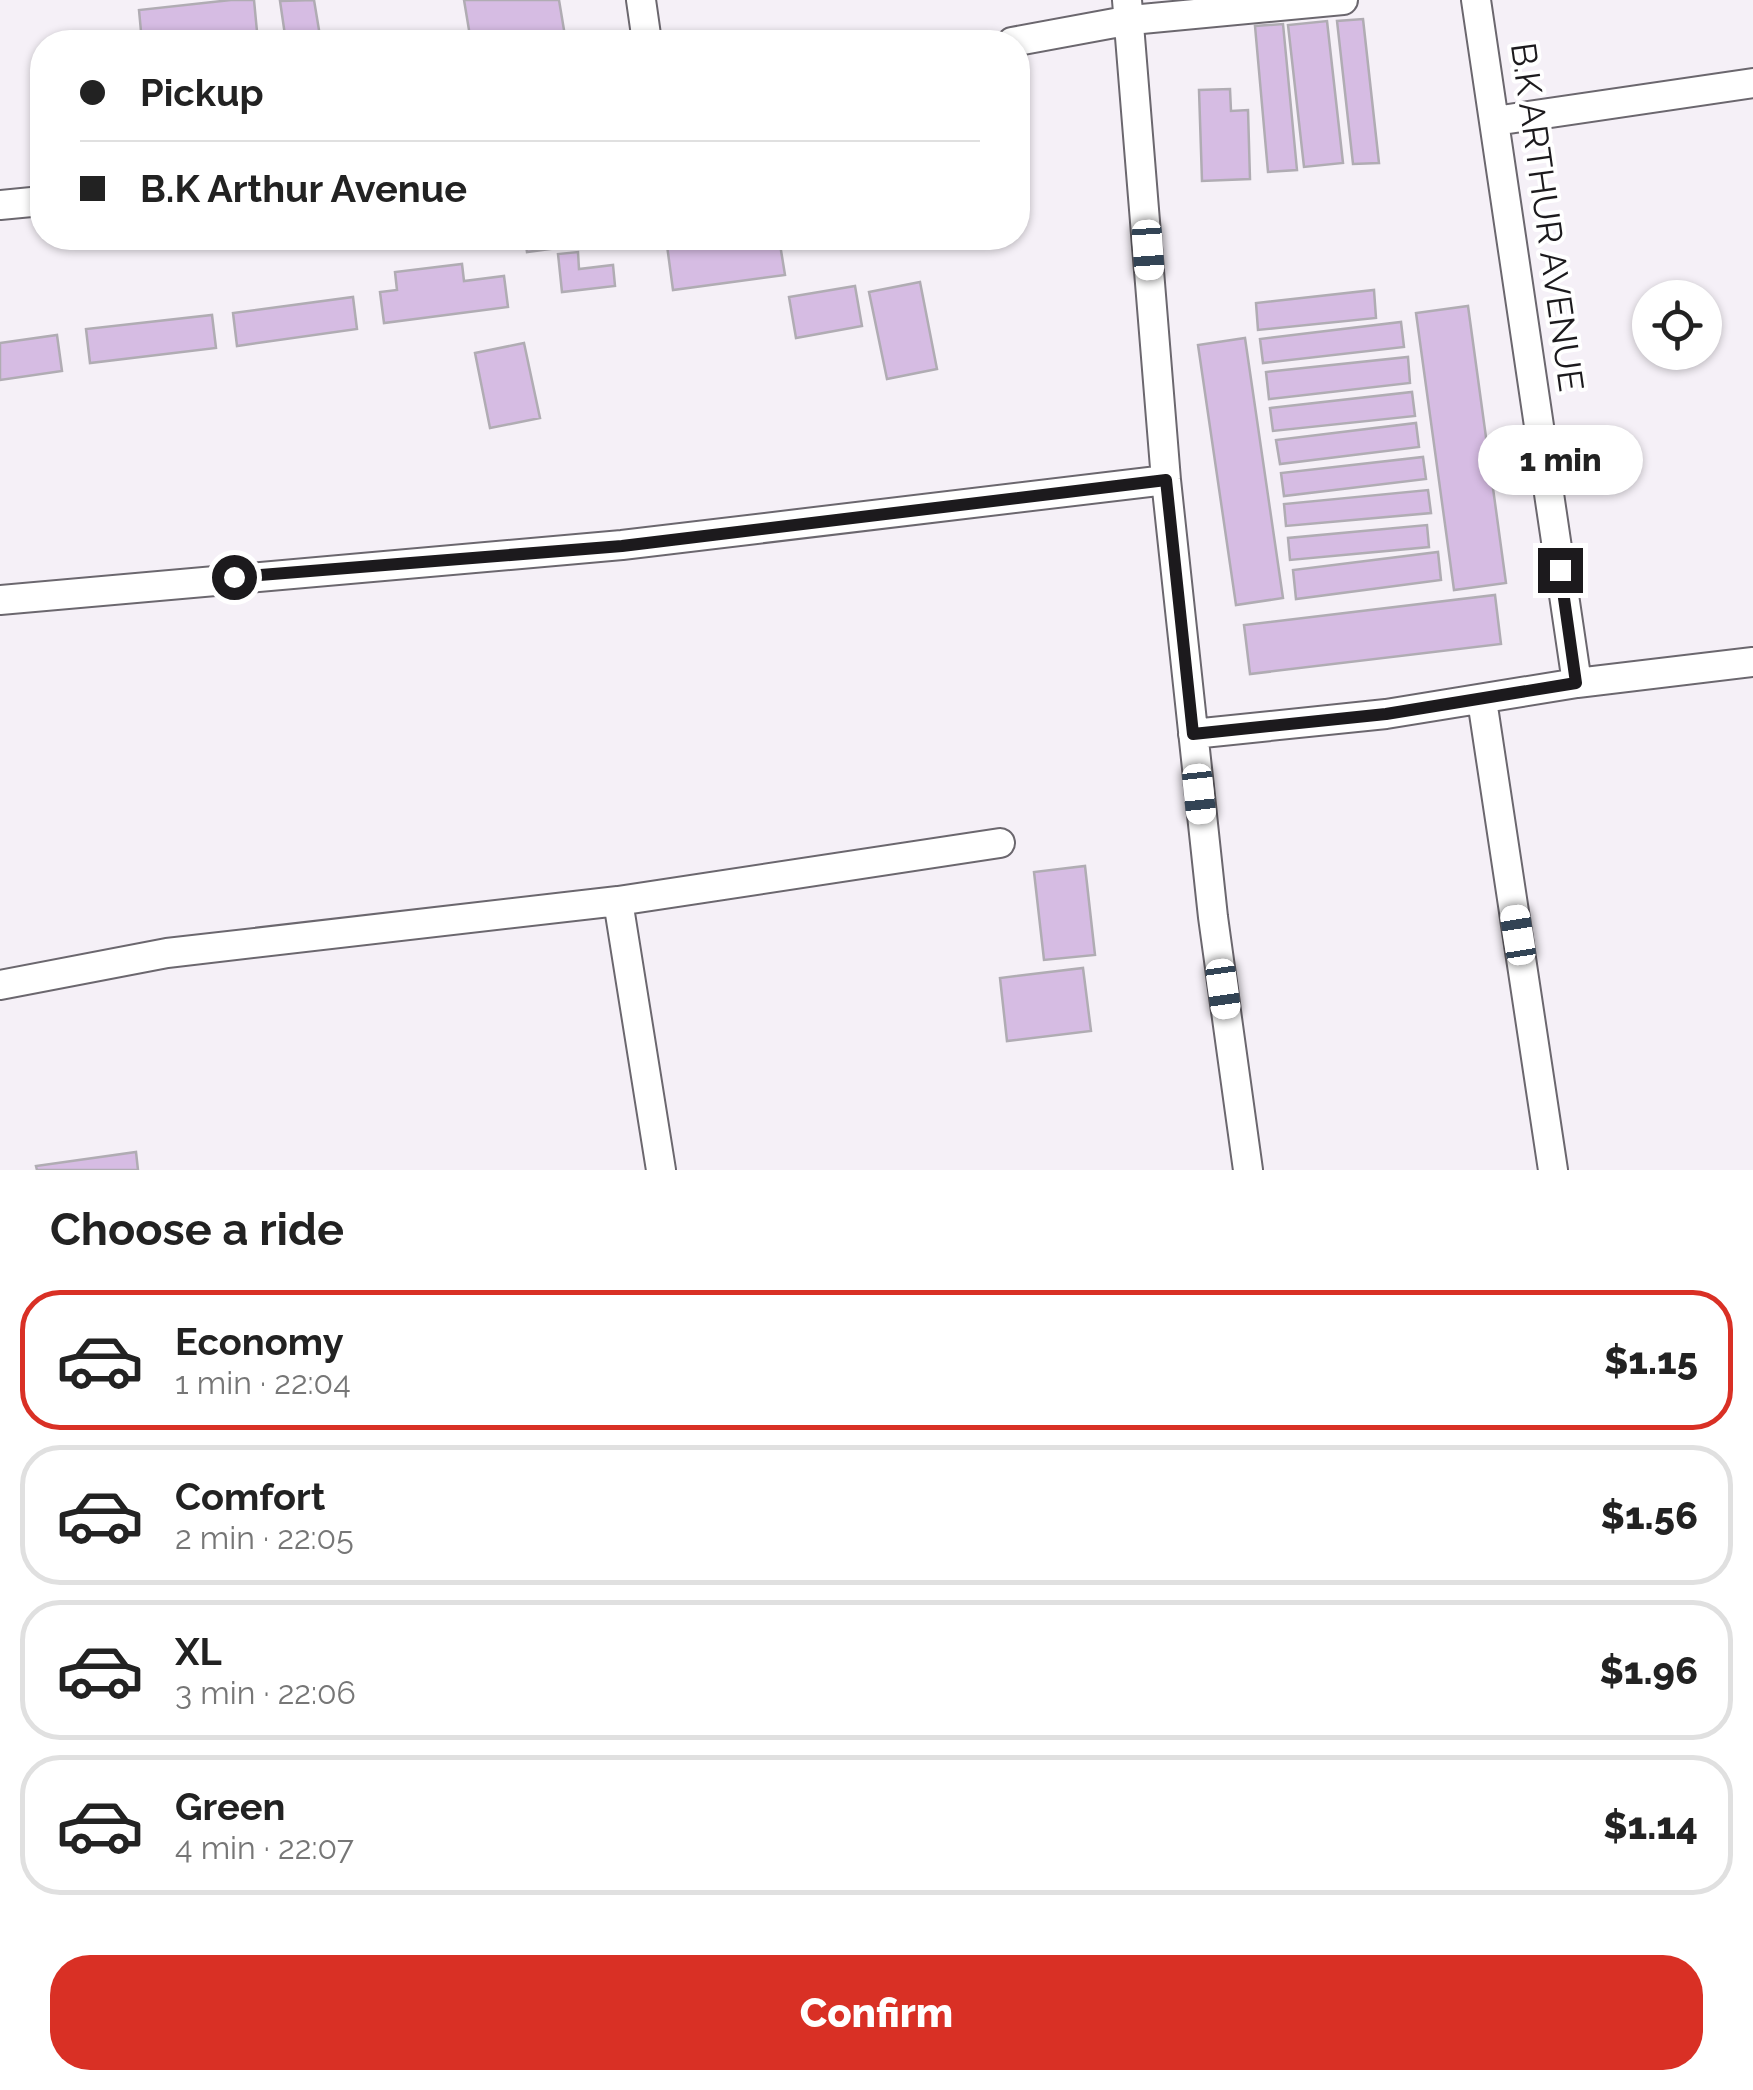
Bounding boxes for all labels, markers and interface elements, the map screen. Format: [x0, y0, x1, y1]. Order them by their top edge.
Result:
street label: B.K ARTHUR AVENUE [1503, 40, 1592, 394]
text: Pickup [140, 70, 264, 115]
text: B.K Arthur Avenue [140, 166, 467, 211]
car [1131, 219, 1165, 281]
map controls [1632, 280, 1722, 370]
button: locate [1632, 280, 1722, 370]
callout: 1 min [1478, 425, 1642, 495]
text: 1 min [1519, 441, 1602, 478]
route end [1538, 548, 1583, 593]
route start [212, 555, 257, 600]
car [1181, 763, 1217, 825]
car [1498, 903, 1538, 967]
car [1204, 957, 1242, 1021]
text: Choose a ride [50, 1203, 344, 1256]
icon: car [55, 1315, 145, 1405]
text: Economy [175, 1319, 344, 1364]
text: $1.15 [1604, 1338, 1698, 1383]
text: 1 min · 22:04 [175, 1364, 351, 1401]
icon: car [55, 1470, 145, 1560]
text: Comfort [175, 1474, 325, 1519]
text: $1.56 [1601, 1493, 1698, 1538]
text: 2 min · 22:05 [175, 1519, 354, 1556]
icon: car [55, 1625, 145, 1715]
text: XL [175, 1629, 222, 1674]
text: $1.96 [1599, 1648, 1698, 1693]
text: 3 min · 22:06 [175, 1674, 356, 1711]
icon: car [55, 1780, 145, 1870]
text: Green [175, 1784, 285, 1829]
text: $1.14 [1603, 1803, 1698, 1848]
text: 4 min · 22:07 [175, 1829, 354, 1866]
button: Confirm [50, 1955, 1703, 2070]

